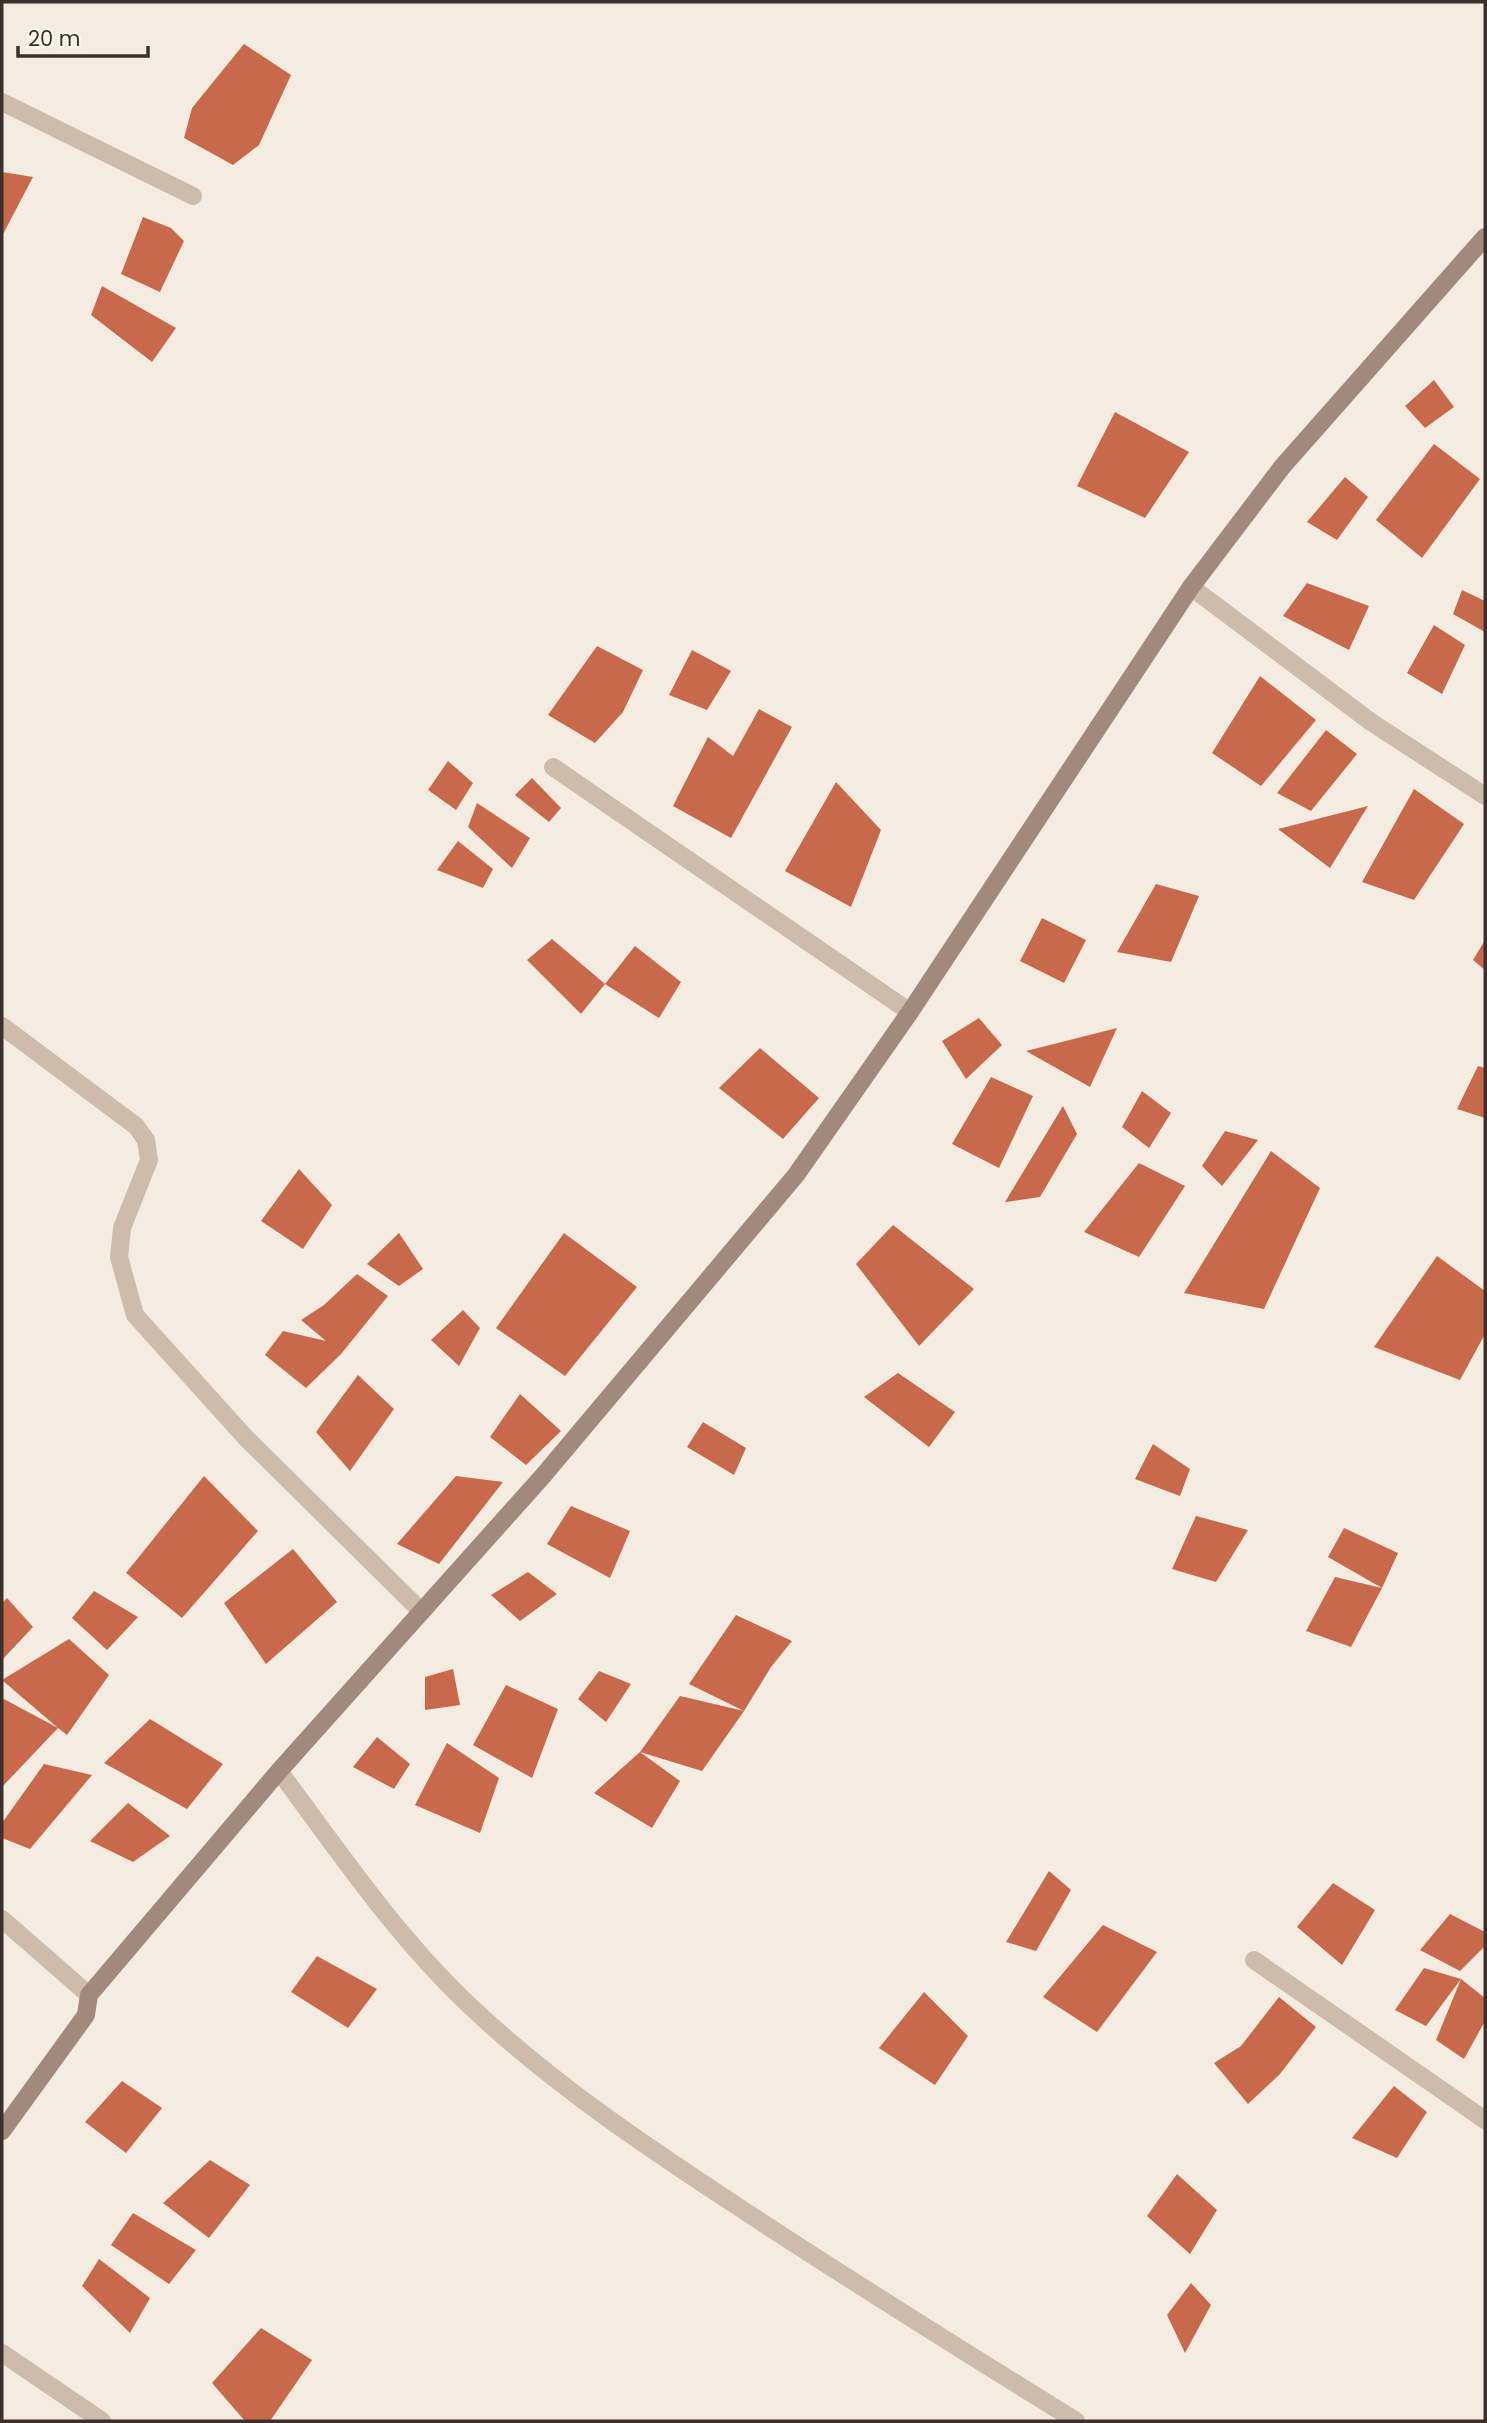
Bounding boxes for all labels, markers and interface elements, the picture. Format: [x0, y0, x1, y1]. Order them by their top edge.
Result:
scale bar [18, 14, 147, 58]
text: 20 m [28, 24, 81, 53]

